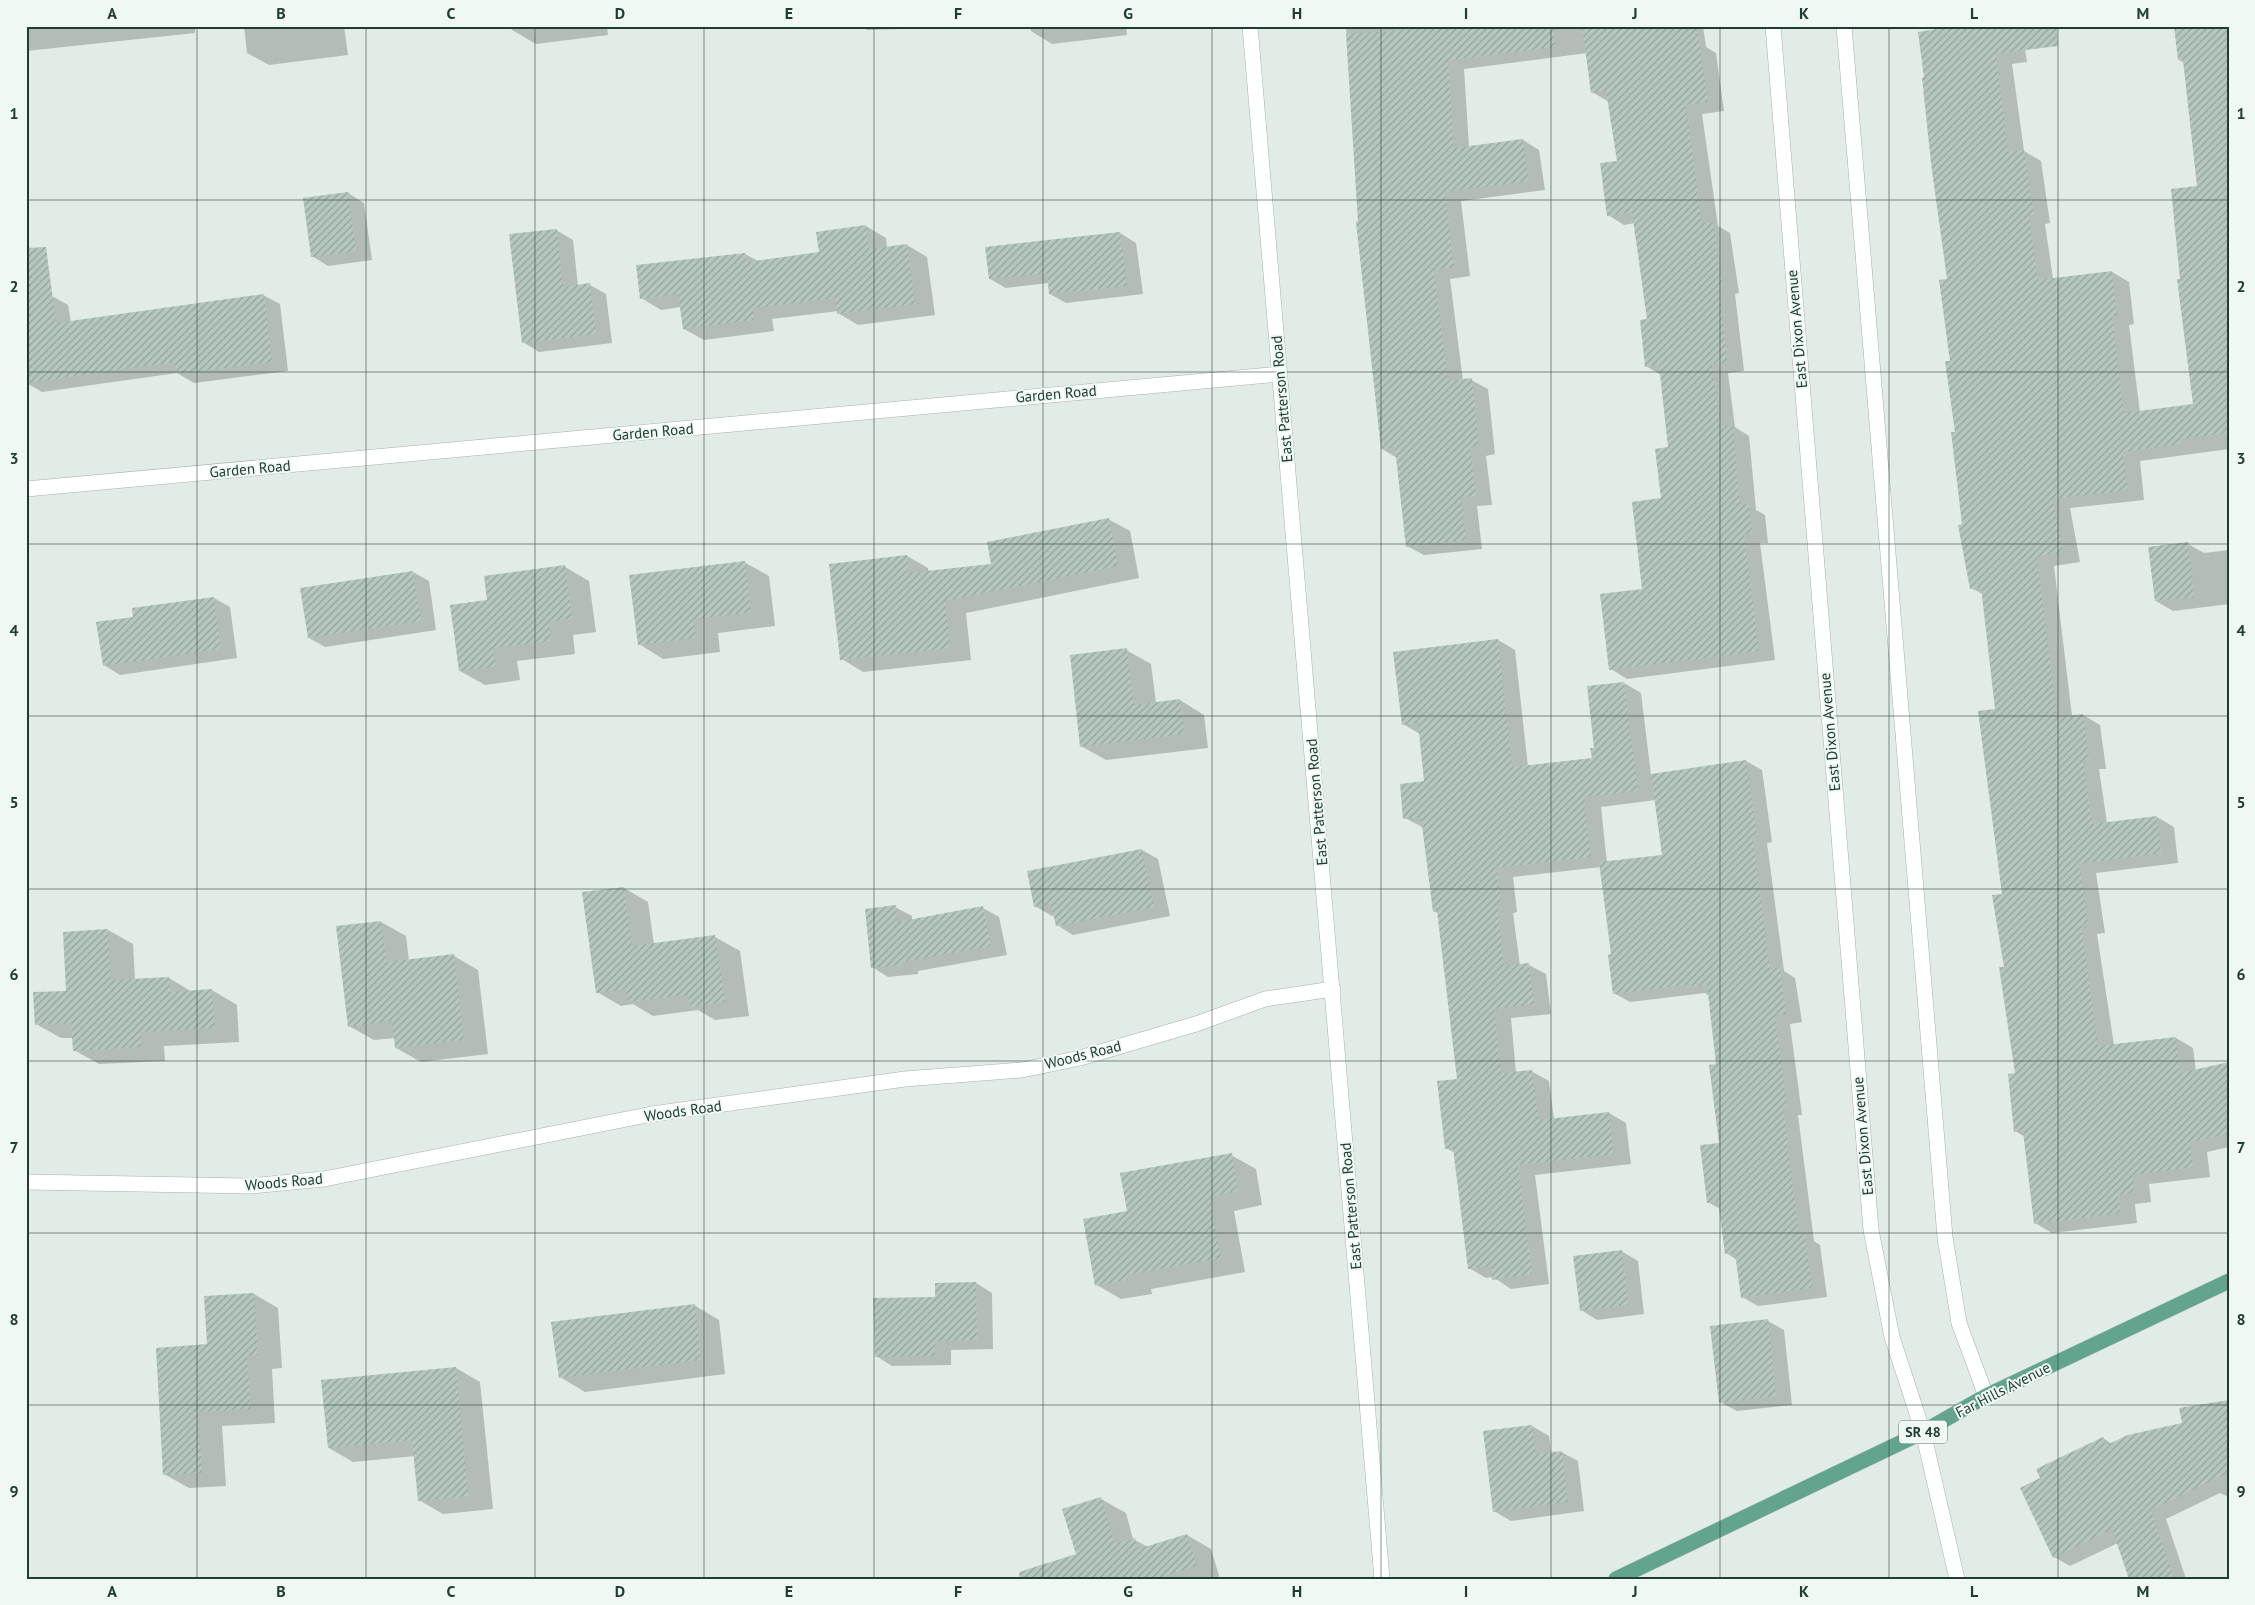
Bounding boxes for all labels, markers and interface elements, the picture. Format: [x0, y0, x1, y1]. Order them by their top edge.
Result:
text: A [107, 3, 117, 23]
text: B [276, 3, 286, 23]
text: C [447, 3, 456, 23]
text: D [615, 3, 625, 23]
text: E [785, 3, 793, 23]
text: F [954, 3, 962, 23]
text: G [1123, 3, 1133, 23]
text: H [1292, 3, 1302, 23]
text: I [1464, 3, 1468, 23]
text: J [1631, 3, 1638, 23]
text: K [1799, 3, 1809, 23]
text: L [1970, 3, 1979, 23]
text: M [2137, 3, 2149, 23]
text: 1 [9, 103, 19, 123]
text: 1 [2236, 103, 2246, 123]
street label: East Dixon Avenue [1782, 269, 1811, 389]
text: 2 [9, 276, 19, 296]
text: 2 [2236, 276, 2246, 296]
street label: East Patterson Road [1266, 335, 1297, 463]
street label: Garden Road [1015, 380, 1097, 407]
street label: Garden Road [612, 418, 694, 445]
text: 3 [9, 448, 19, 468]
text: 3 [2236, 448, 2246, 468]
street label: Garden Road [209, 455, 291, 482]
text: 4 [9, 620, 19, 640]
text: 4 [2236, 620, 2246, 640]
street label: East Dixon Avenue [1815, 672, 1844, 792]
street label: East Patterson Road [1301, 738, 1332, 866]
text: 5 [9, 792, 19, 812]
text: 5 [2236, 792, 2246, 812]
text: 6 [9, 964, 19, 984]
text: 6 [2236, 964, 2246, 984]
street label: Woods Road [1043, 1036, 1123, 1073]
street label: East Dixon Avenue [1848, 1076, 1877, 1196]
street label: Woods Road [643, 1096, 723, 1125]
text: 7 [9, 1137, 19, 1157]
text: 7 [2236, 1137, 2246, 1157]
street label: East Patterson Road [1335, 1142, 1366, 1270]
street label: Woods Road [244, 1169, 324, 1194]
text: 8 [9, 1309, 19, 1329]
text: 8 [2236, 1309, 2246, 1329]
street label: Far Hills Avenue [1952, 1358, 2053, 1422]
road number: SR 48 [1899, 1420, 1947, 1444]
text: 9 [9, 1481, 19, 1501]
text: 9 [2236, 1481, 2246, 1501]
text: A [107, 1581, 117, 1601]
text: B [276, 1581, 286, 1601]
text: C [447, 1581, 456, 1601]
text: D [615, 1581, 625, 1601]
text: E [785, 1581, 793, 1601]
text: F [954, 1581, 962, 1601]
text: G [1123, 1581, 1133, 1601]
text: H [1292, 1581, 1302, 1601]
text: I [1464, 1581, 1468, 1601]
text: J [1631, 1581, 1638, 1601]
text: K [1799, 1581, 1809, 1601]
text: L [1970, 1581, 1979, 1601]
text: M [2137, 1581, 2149, 1601]

